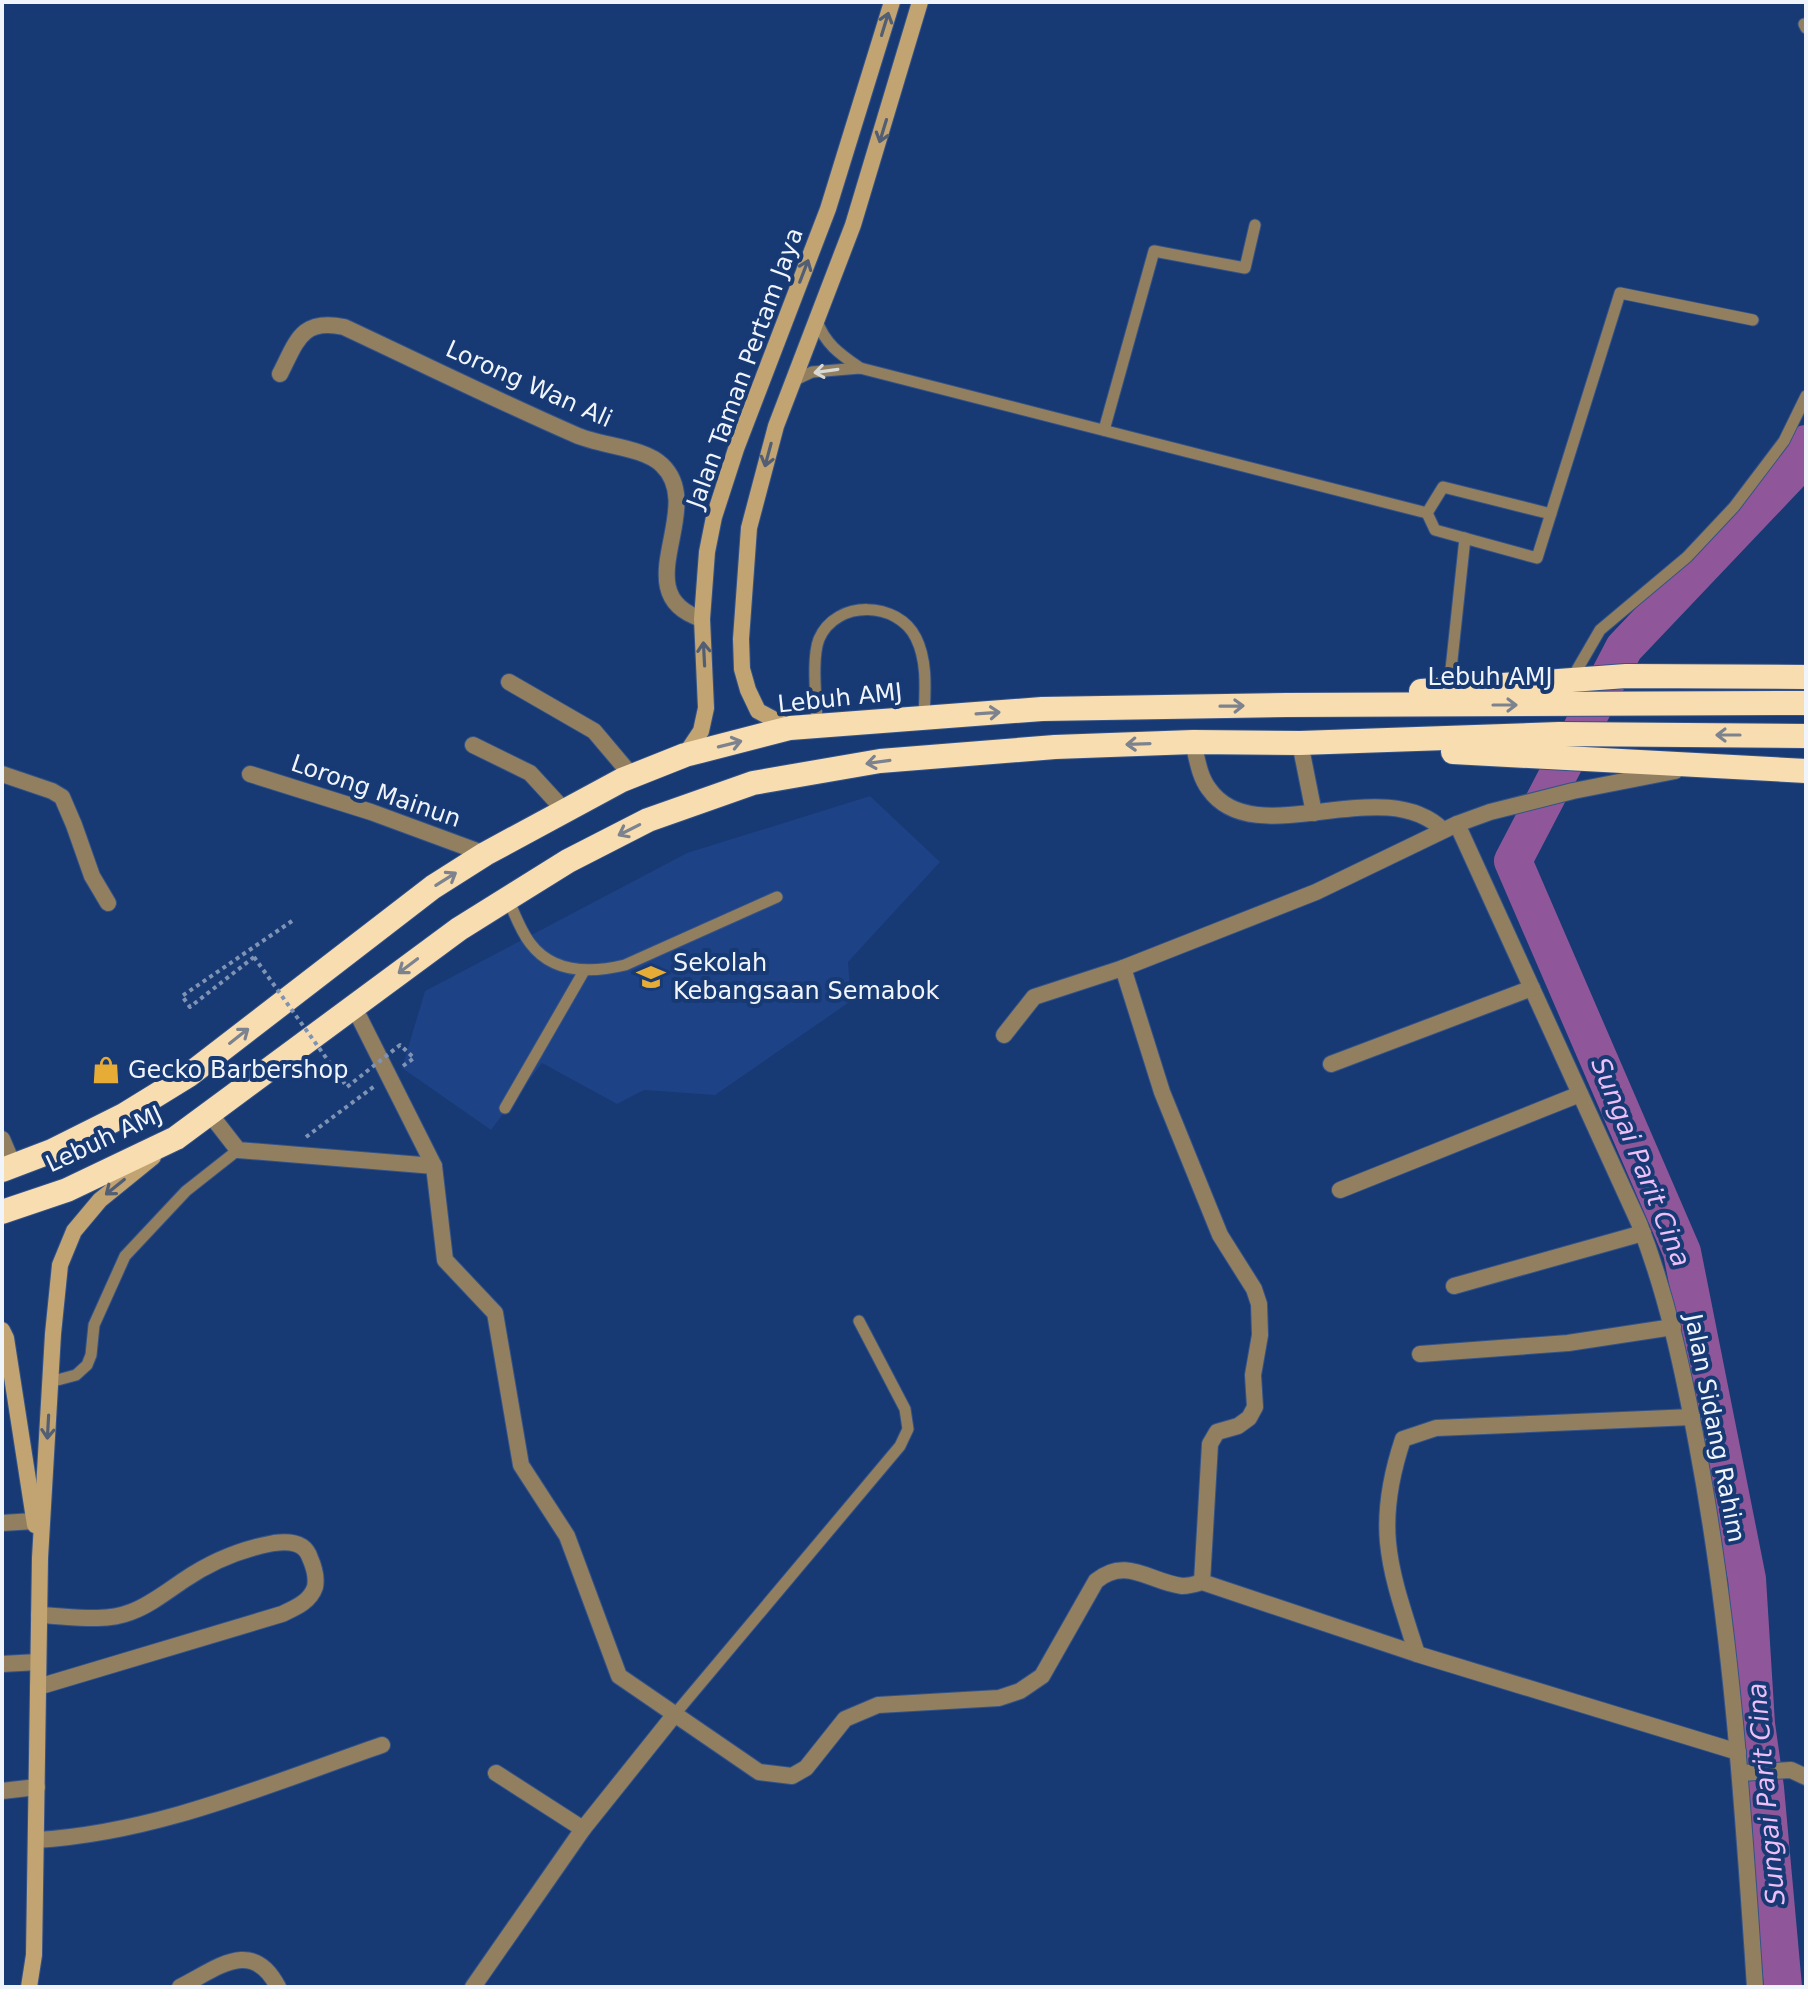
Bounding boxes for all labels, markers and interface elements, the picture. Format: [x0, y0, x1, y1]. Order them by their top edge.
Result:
one-way arrow [878, 12, 893, 38]
one-way arrow [875, 117, 890, 143]
street label: Jalan Taman Pertam Jaya [680, 224, 809, 514]
one-way arrow [798, 259, 812, 284]
street label: Lorong Wan Ali [441, 335, 617, 433]
one-way arrow [813, 363, 840, 378]
one-way arrow [760, 442, 775, 467]
one-way arrow [697, 641, 712, 668]
street label: Lebuh AMJ [1427, 663, 1553, 691]
street label: Lebuh AMJ [776, 678, 904, 718]
one-way arrow [1491, 697, 1518, 712]
one-way arrow [1218, 698, 1245, 714]
one-way arrow [974, 705, 1001, 720]
one-way arrow [1715, 727, 1742, 743]
one-way arrow [717, 735, 742, 750]
one-way arrow [1125, 737, 1152, 752]
street label: Lorong Mainun [288, 749, 464, 833]
one-way arrow [865, 754, 892, 769]
one-way arrow [617, 822, 641, 838]
one-way arrow [434, 870, 457, 886]
place label: Sekolah Kebangsaan Semabok [673, 949, 939, 1005]
one-way arrow [398, 958, 419, 975]
school or university icon: Sekolah Kebangsaan Semabok [636, 962, 666, 992]
one-way arrow [228, 1027, 249, 1044]
water label: Sungai Parit Cina [1585, 1053, 1697, 1271]
shop icon: Gecko Barbershop [91, 1055, 121, 1085]
place label: Gecko Barbershop [128, 1056, 348, 1084]
street label: Lebuh AMJ [41, 1100, 167, 1178]
one-way arrow [106, 1178, 126, 1196]
street label: Jalan Sidang Rahim [1679, 1309, 1751, 1545]
one-way arrow [40, 1413, 55, 1440]
water label: Sungai Parit Cina [1741, 1682, 1791, 1906]

